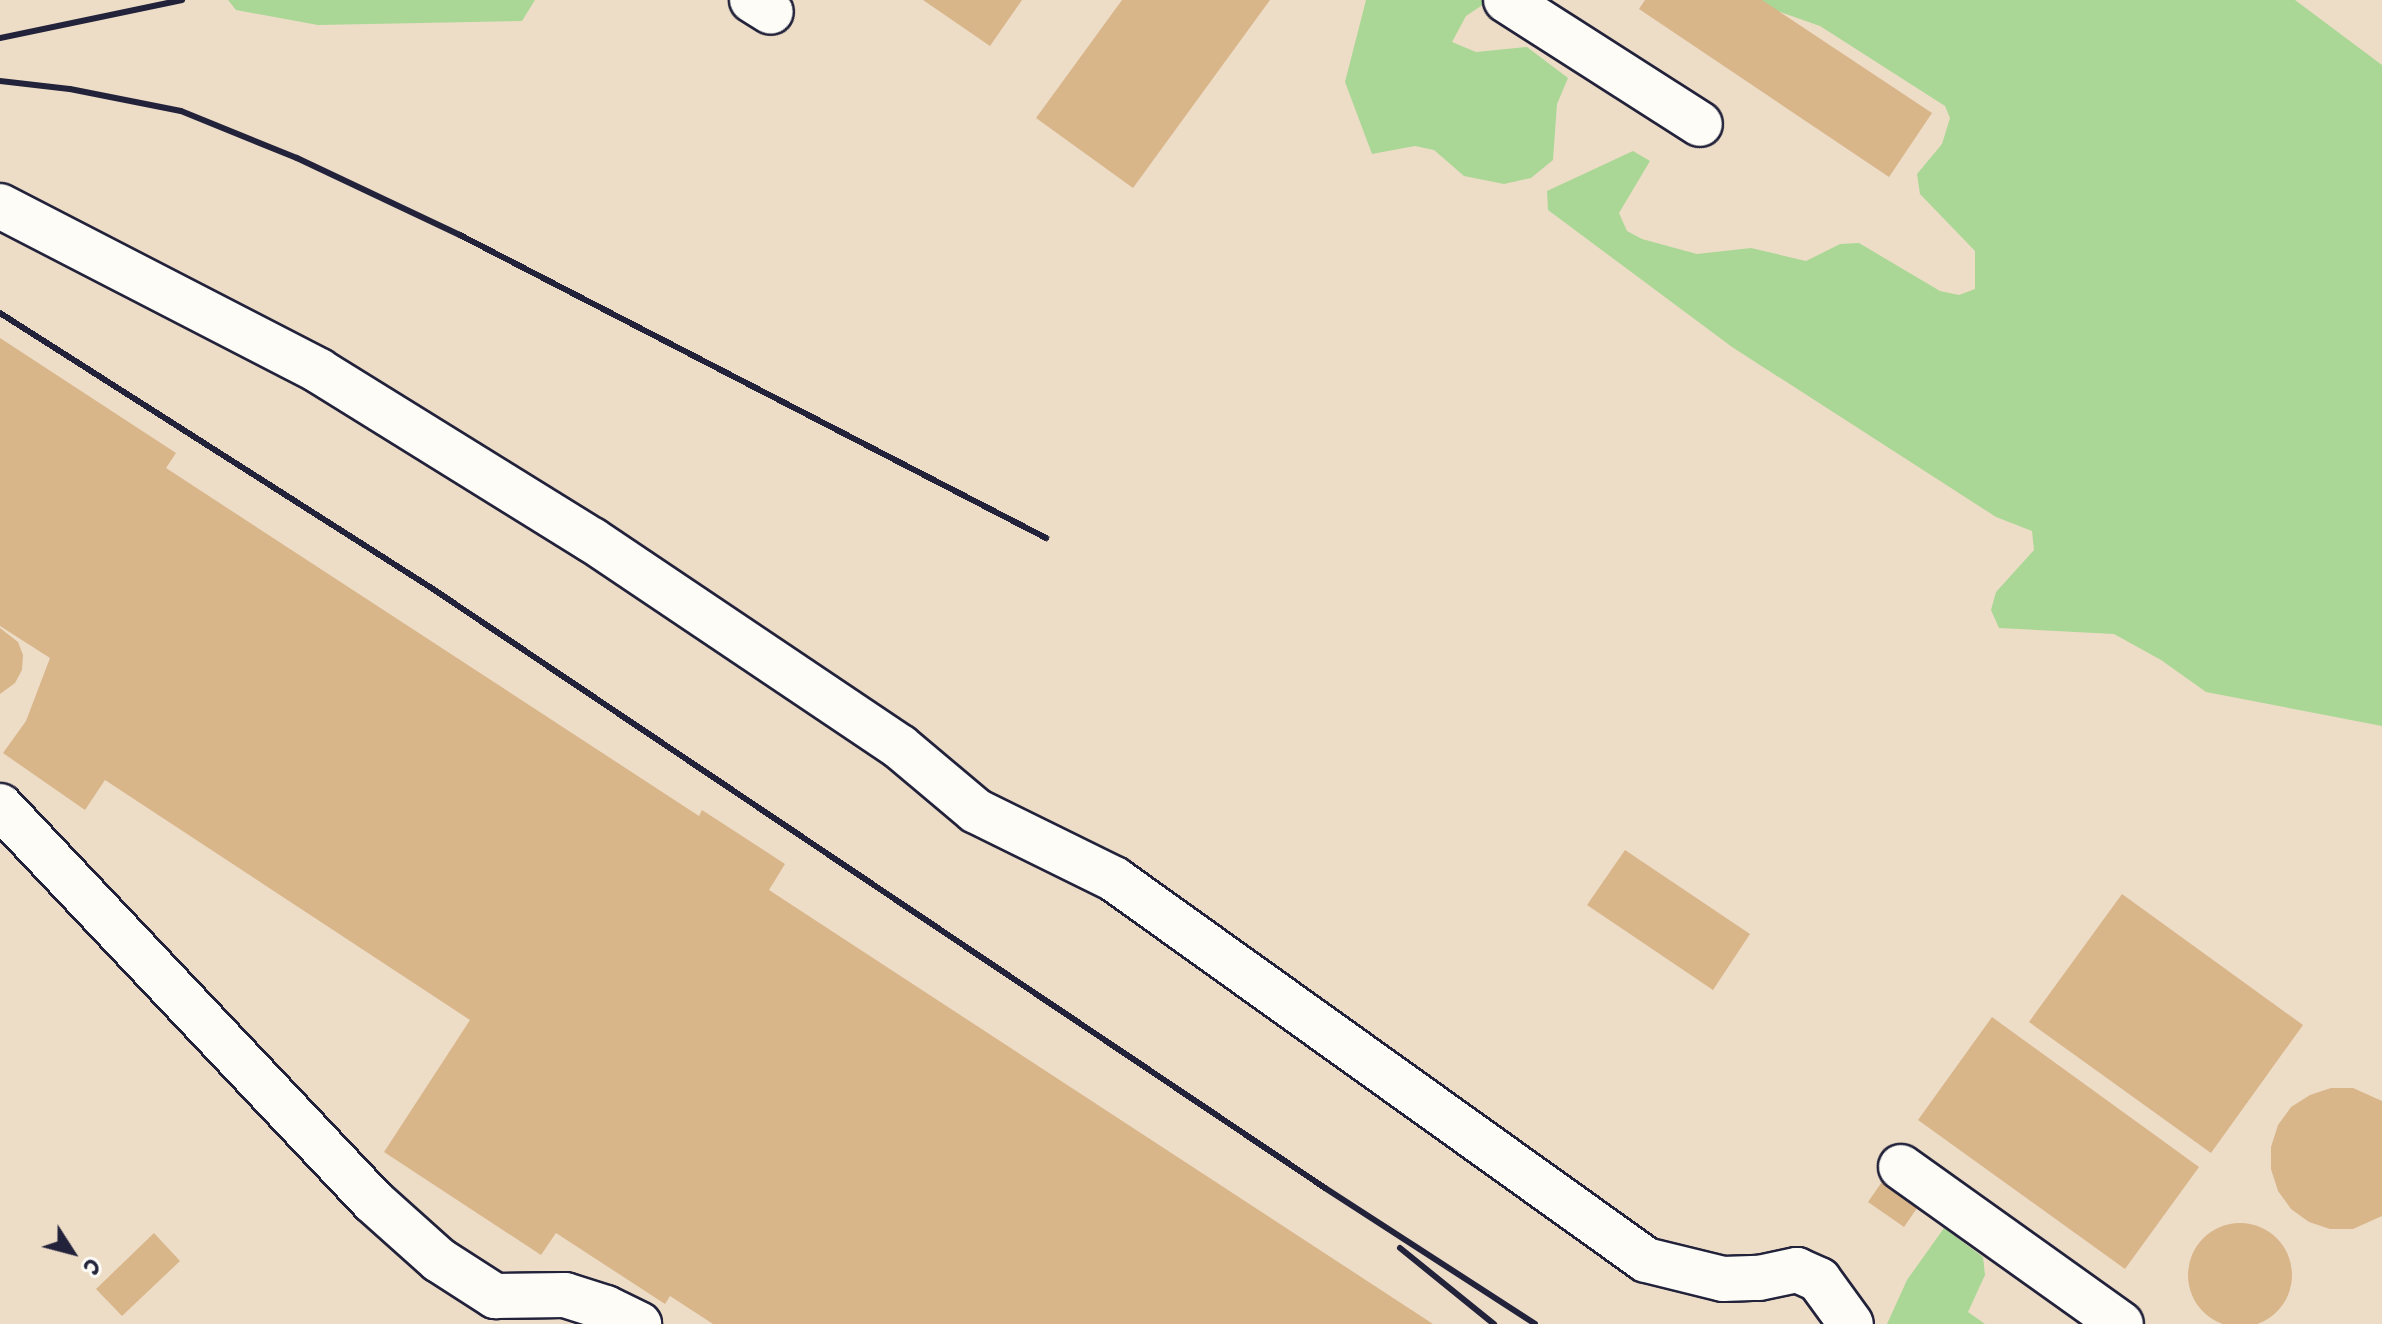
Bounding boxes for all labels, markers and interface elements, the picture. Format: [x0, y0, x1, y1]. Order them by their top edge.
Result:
north arrow [32, 1212, 112, 1292]
text: С [76, 1252, 108, 1280]

